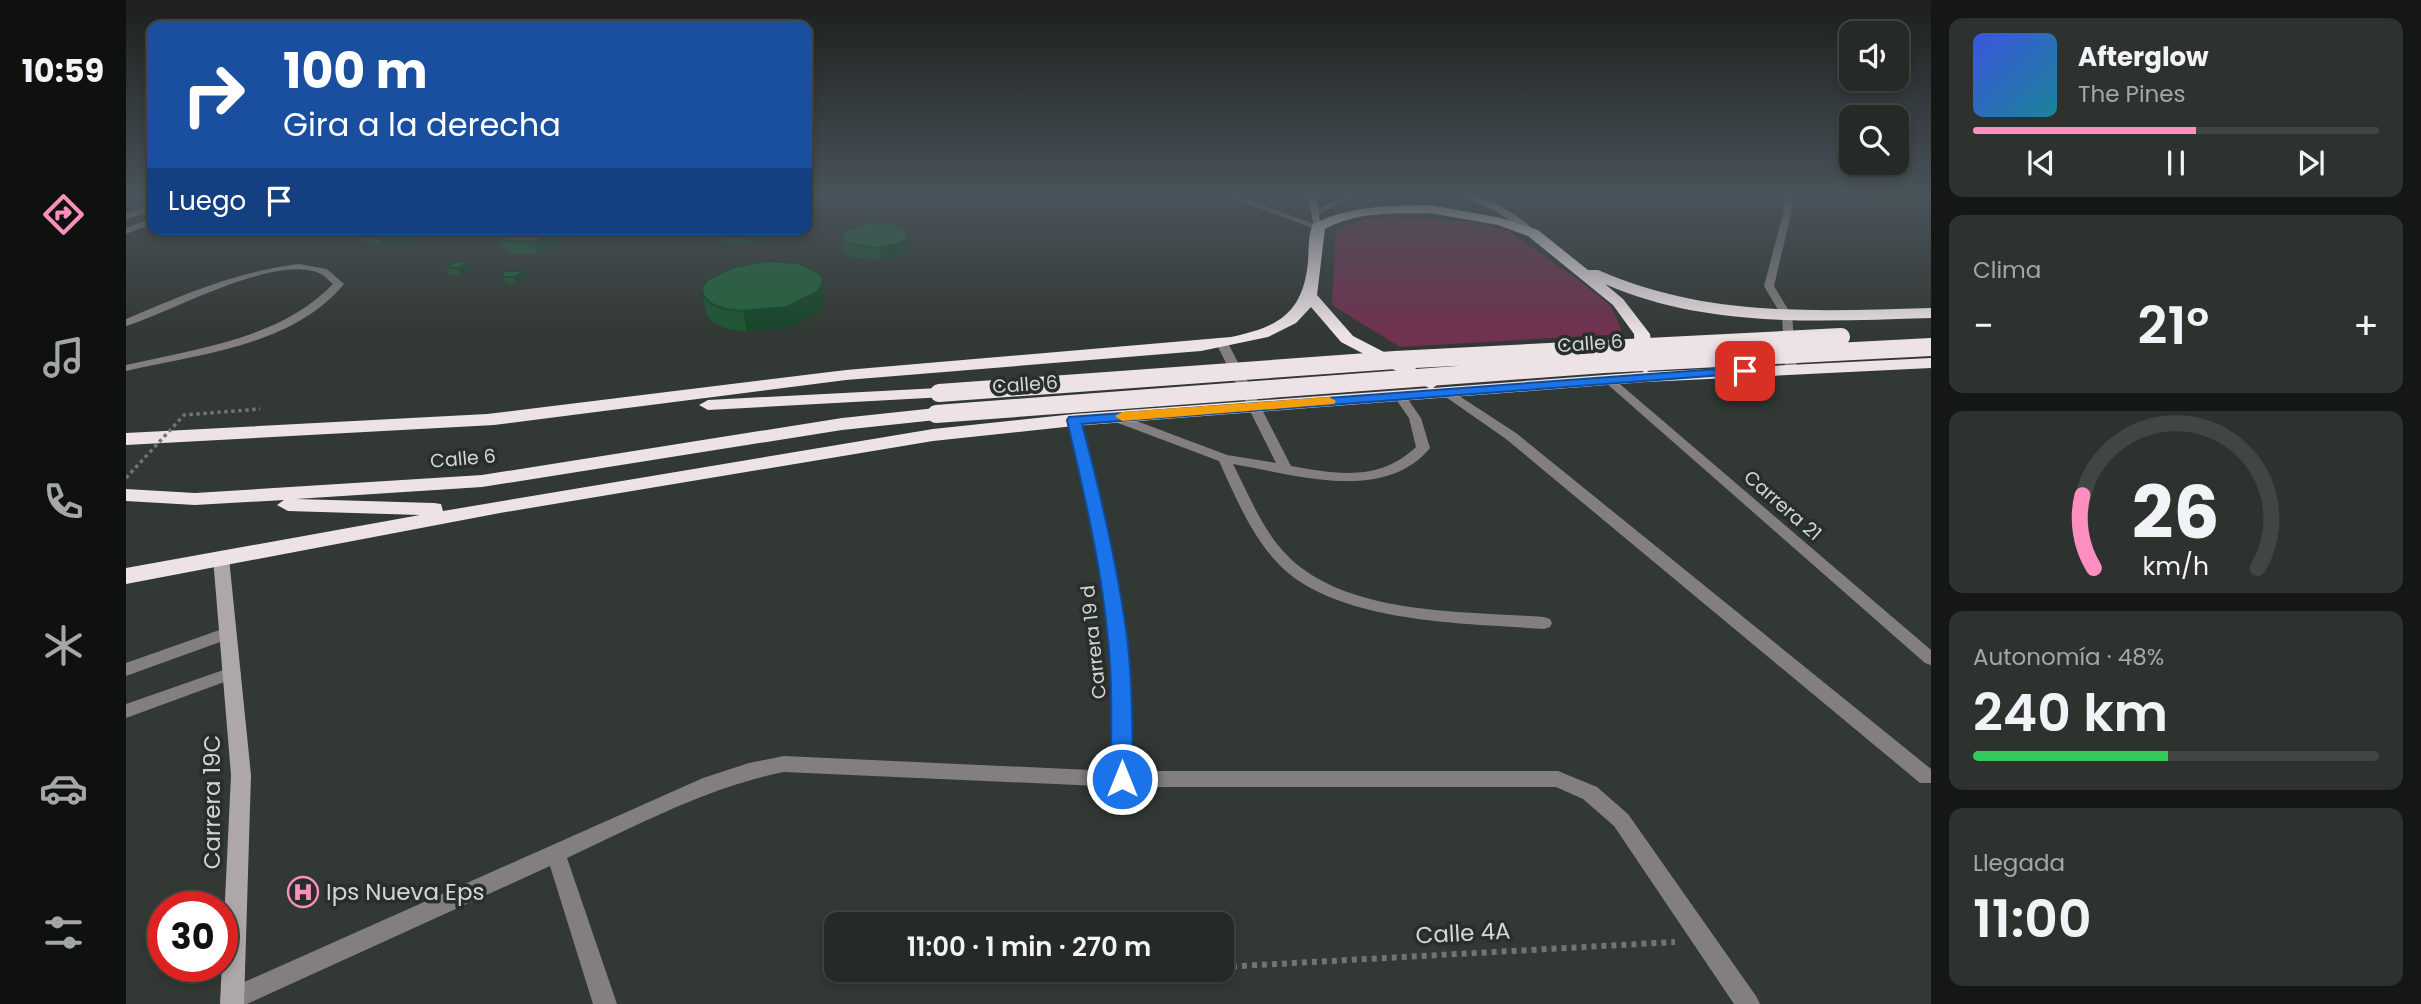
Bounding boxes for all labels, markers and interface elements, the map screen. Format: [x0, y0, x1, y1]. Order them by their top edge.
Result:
map controls [1839, 21, 1909, 175]
button: sound [1839, 21, 1909, 91]
text: 100 m [283, 37, 428, 105]
text: Afterglow [2078, 39, 2209, 75]
text: 10:59 [22, 48, 104, 93]
icon: right [168, 49, 259, 140]
text: The Pines [2078, 78, 2186, 110]
text: Gira a la derecha [283, 102, 561, 147]
button: search [1839, 105, 1909, 175]
icon: previous [2022, 144, 2060, 182]
icon: pause [2157, 144, 2195, 182]
icon: next [2292, 144, 2330, 182]
icon: arrive [260, 182, 298, 220]
text: Luego [168, 183, 246, 219]
icon: directions [39, 190, 88, 239]
text: Clima [1973, 254, 2041, 286]
text: 21° [2138, 289, 2209, 362]
text: − [1973, 299, 1994, 352]
text: + [2353, 299, 2379, 352]
street label: Calle 6 [1556, 328, 1624, 359]
icon: music [39, 333, 88, 382]
pin [1715, 341, 1775, 401]
icon: arrive [1726, 352, 1764, 390]
street label: Calle 6 [991, 369, 1059, 400]
street label: Calle 6 [429, 442, 497, 475]
text: 26 [2132, 462, 2220, 563]
street label: Carrera 21 [1738, 464, 1828, 547]
icon: phone [39, 477, 88, 526]
text: km/h [2143, 549, 2209, 584]
street label: Carrera 19 d [1074, 584, 1113, 700]
icon: climate [39, 621, 88, 670]
text: Autonomía · 48% [1973, 641, 2164, 673]
text: 240 km [1973, 676, 2168, 749]
street label: Carrera 19C [196, 735, 228, 869]
position arrow [1085, 742, 1159, 816]
icon: car [39, 764, 88, 813]
text: Llegada [1973, 847, 2065, 879]
hospital icon: Ips Nueva Eps [286, 875, 320, 909]
place label: Ips Nueva Eps [326, 876, 484, 908]
text: 11:00 [1973, 882, 2092, 955]
speed limit sign: 30 [147, 891, 238, 982]
icon: filters [39, 908, 88, 957]
street label: Calle 4A [1415, 915, 1511, 951]
text: 11:00 · 1 min · 270 m [907, 929, 1151, 965]

